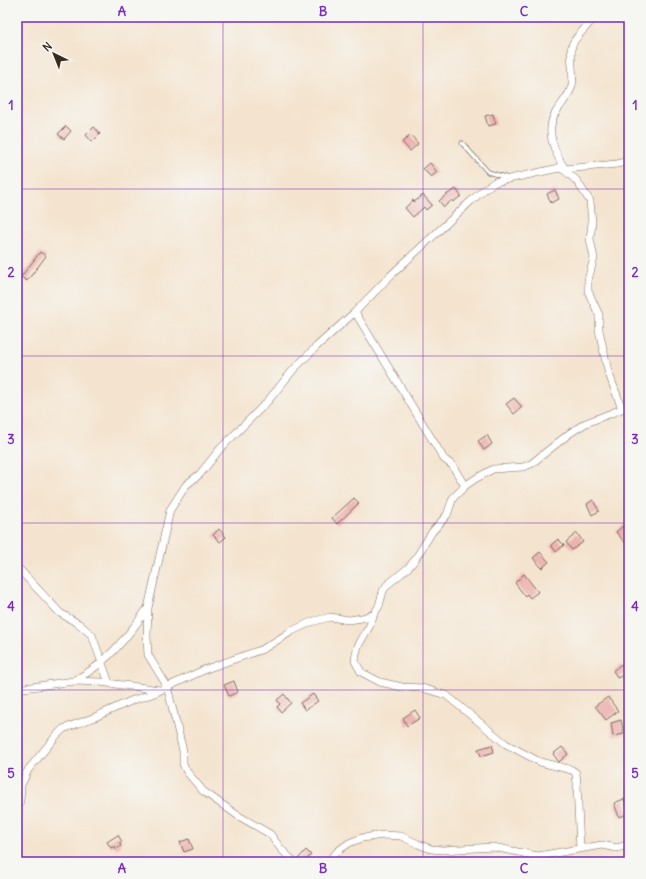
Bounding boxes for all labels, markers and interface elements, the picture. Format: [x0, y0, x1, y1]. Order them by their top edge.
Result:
text: A [118, 3, 127, 20]
text: B [319, 3, 328, 20]
text: C [520, 3, 529, 20]
north arrow [34, 34, 74, 74]
text: N [40, 39, 55, 54]
text: 1 [8, 97, 14, 114]
text: 1 [632, 97, 638, 114]
text: 2 [7, 264, 15, 281]
text: 2 [631, 264, 639, 281]
text: 3 [7, 431, 15, 448]
text: 3 [631, 431, 639, 448]
text: 4 [7, 598, 15, 615]
text: 4 [631, 598, 639, 615]
text: 5 [7, 765, 15, 782]
text: 5 [631, 765, 639, 782]
text: A [118, 860, 127, 877]
text: B [319, 860, 328, 877]
text: C [520, 860, 529, 877]

